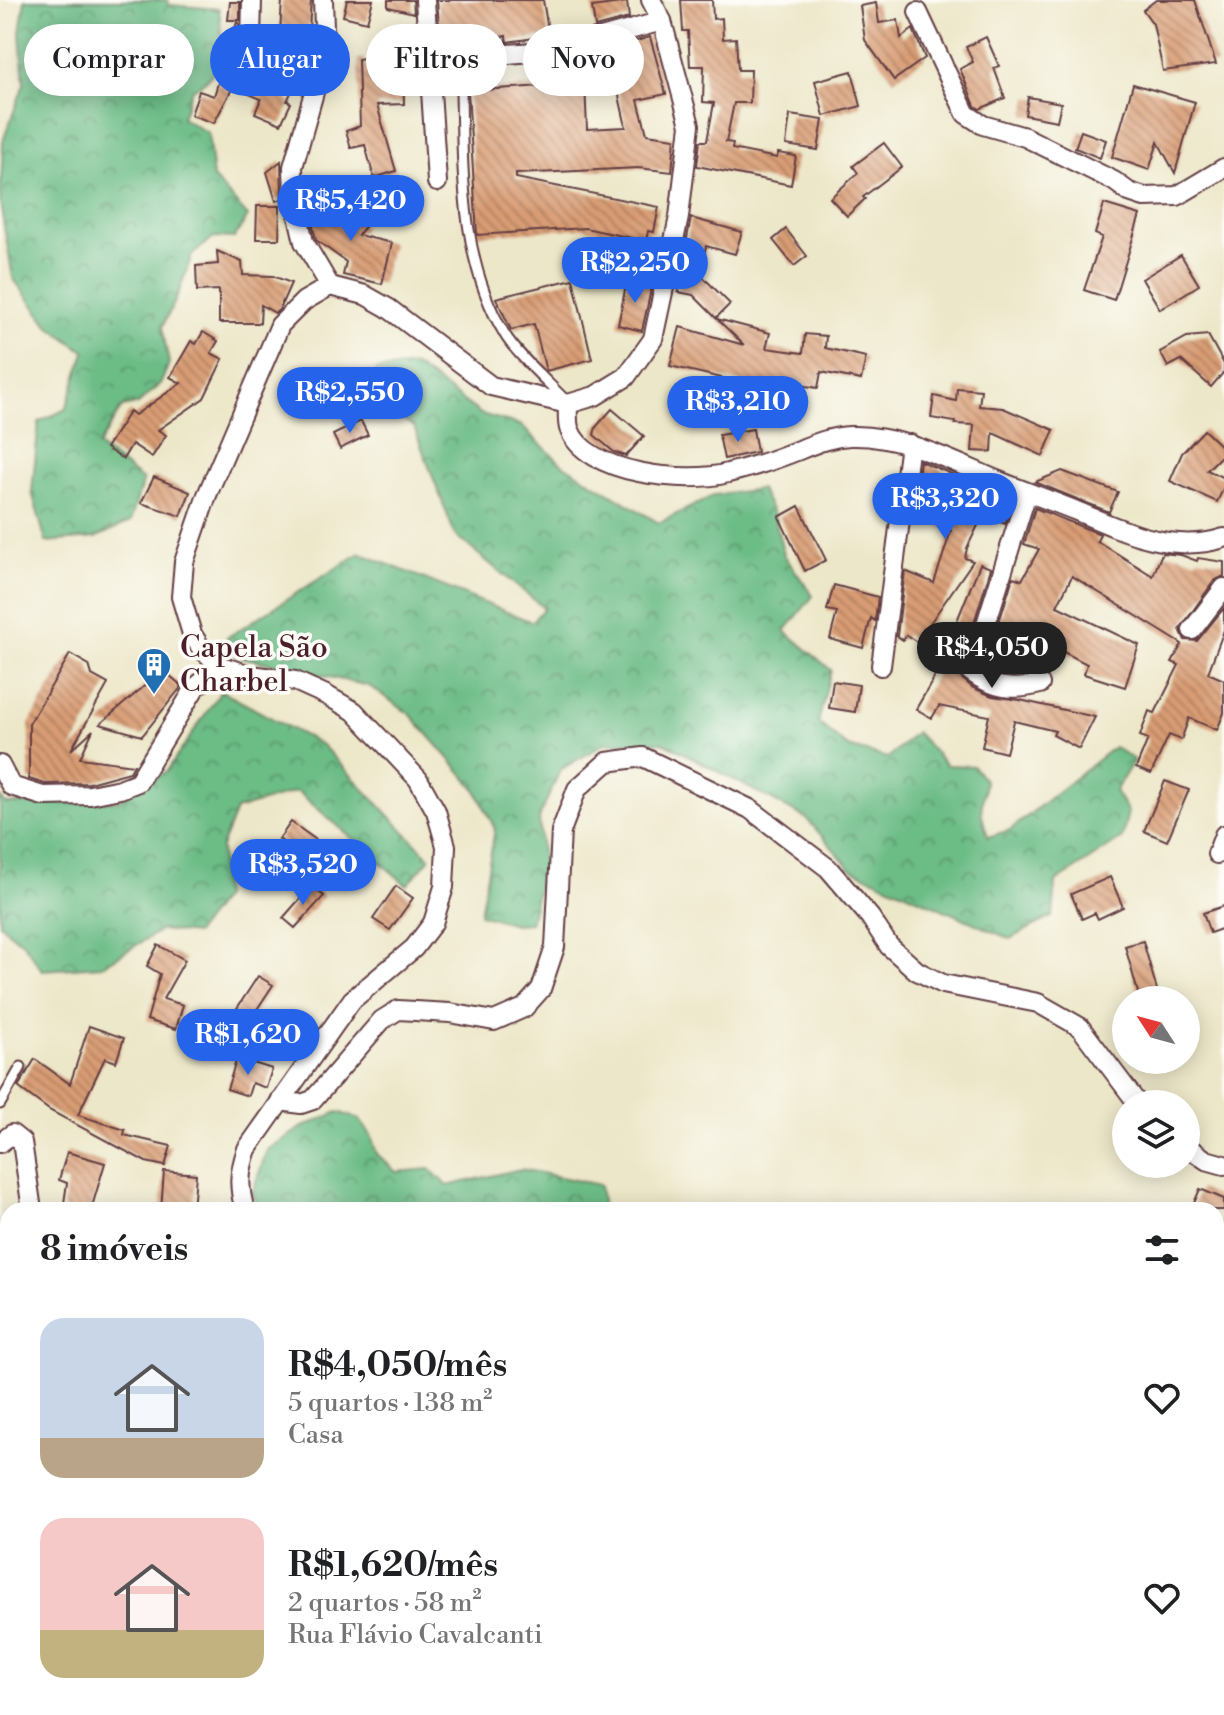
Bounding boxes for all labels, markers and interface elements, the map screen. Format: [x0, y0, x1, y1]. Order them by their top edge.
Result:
chip: Comprar [24, 24, 194, 96]
chip: Alugar [210, 24, 350, 96]
chip: Filtros [366, 24, 507, 96]
chip: Novo [523, 24, 644, 96]
pin: R$5,420 [277, 175, 425, 243]
text: R$5,420 [295, 185, 407, 217]
pin: R$2,250 [561, 237, 709, 305]
text: R$2,250 [580, 247, 690, 279]
pin: R$2,550 [276, 367, 424, 435]
pin: R$3,210 [664, 376, 812, 444]
text: R$2,550 [295, 377, 405, 409]
text: R$3,210 [685, 386, 791, 418]
pin: R$3,320 [871, 473, 1019, 541]
text: R$3,320 [890, 483, 1000, 515]
pin: R$4,050 [918, 622, 1066, 690]
place label: Capela São Charbel [180, 629, 328, 701]
text: R$4,050 [935, 632, 1049, 664]
building icon: Capela São Charbel [135, 646, 173, 696]
pin: R$3,520 [229, 839, 377, 907]
text: R$3,520 [248, 849, 358, 881]
north arrow [1112, 986, 1200, 1074]
map controls [1112, 986, 1200, 1178]
pin: R$1,620 [174, 1009, 322, 1077]
text: R$1,620 [194, 1019, 302, 1051]
button: layers [1112, 1090, 1200, 1178]
icon: filters [1140, 1228, 1184, 1272]
text: 8 imóveis [40, 1229, 188, 1271]
text: R$4,050/mês [288, 1345, 507, 1387]
icon: home [104, 1350, 200, 1446]
icon: heart [1140, 1376, 1184, 1420]
text: 5 quartos · 138 m² [288, 1387, 492, 1419]
text: Casa [288, 1419, 344, 1451]
text: R$1,620/mês [288, 1545, 498, 1587]
icon: home [104, 1550, 200, 1646]
icon: heart [1140, 1576, 1184, 1620]
text: 2 quartos · 58 m² [288, 1587, 482, 1619]
text: Rua Flávio Cavalcanti [288, 1619, 543, 1651]

